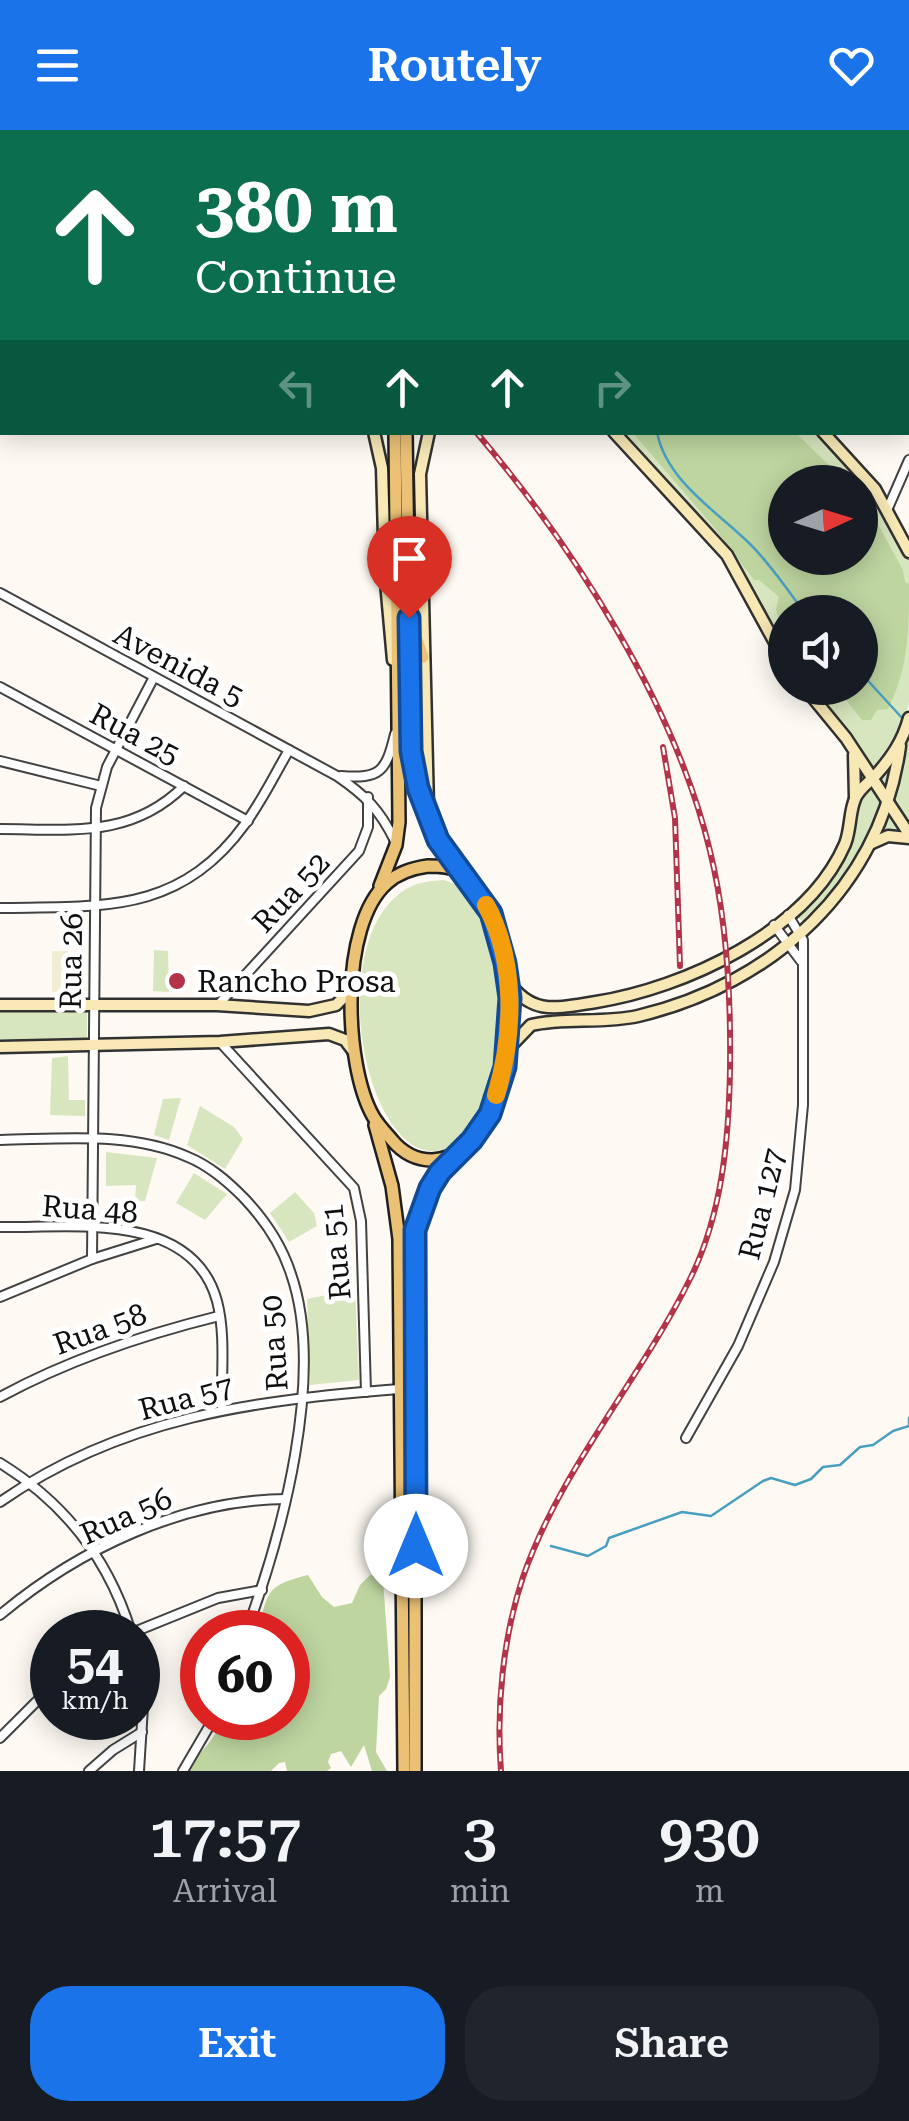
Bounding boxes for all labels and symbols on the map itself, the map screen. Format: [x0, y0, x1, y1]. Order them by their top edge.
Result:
north arrow [768, 465, 878, 575]
pin [367, 516, 452, 619]
street label: Avenida 5 [108, 616, 250, 714]
street label: Rua 25 [84, 696, 186, 772]
street label: Rua 52 [245, 845, 337, 939]
street label: Rua 26 [53, 912, 89, 1010]
place label: Rancho Prosa [197, 964, 396, 999]
marker: Rancho Prosa [166, 970, 188, 992]
street label: Rua 127 [731, 1145, 793, 1263]
street label: Rua 48 [41, 1188, 139, 1230]
street label: Rua 51 [314, 1202, 358, 1302]
street label: Rua 50 [253, 1294, 295, 1392]
street label: Rua 58 [49, 1296, 151, 1362]
street label: Rua 57 [135, 1369, 237, 1427]
street label: Rua 56 [75, 1480, 177, 1552]
position arrow [364, 1494, 468, 1598]
speed limit sign: 60 [180, 1610, 310, 1740]

